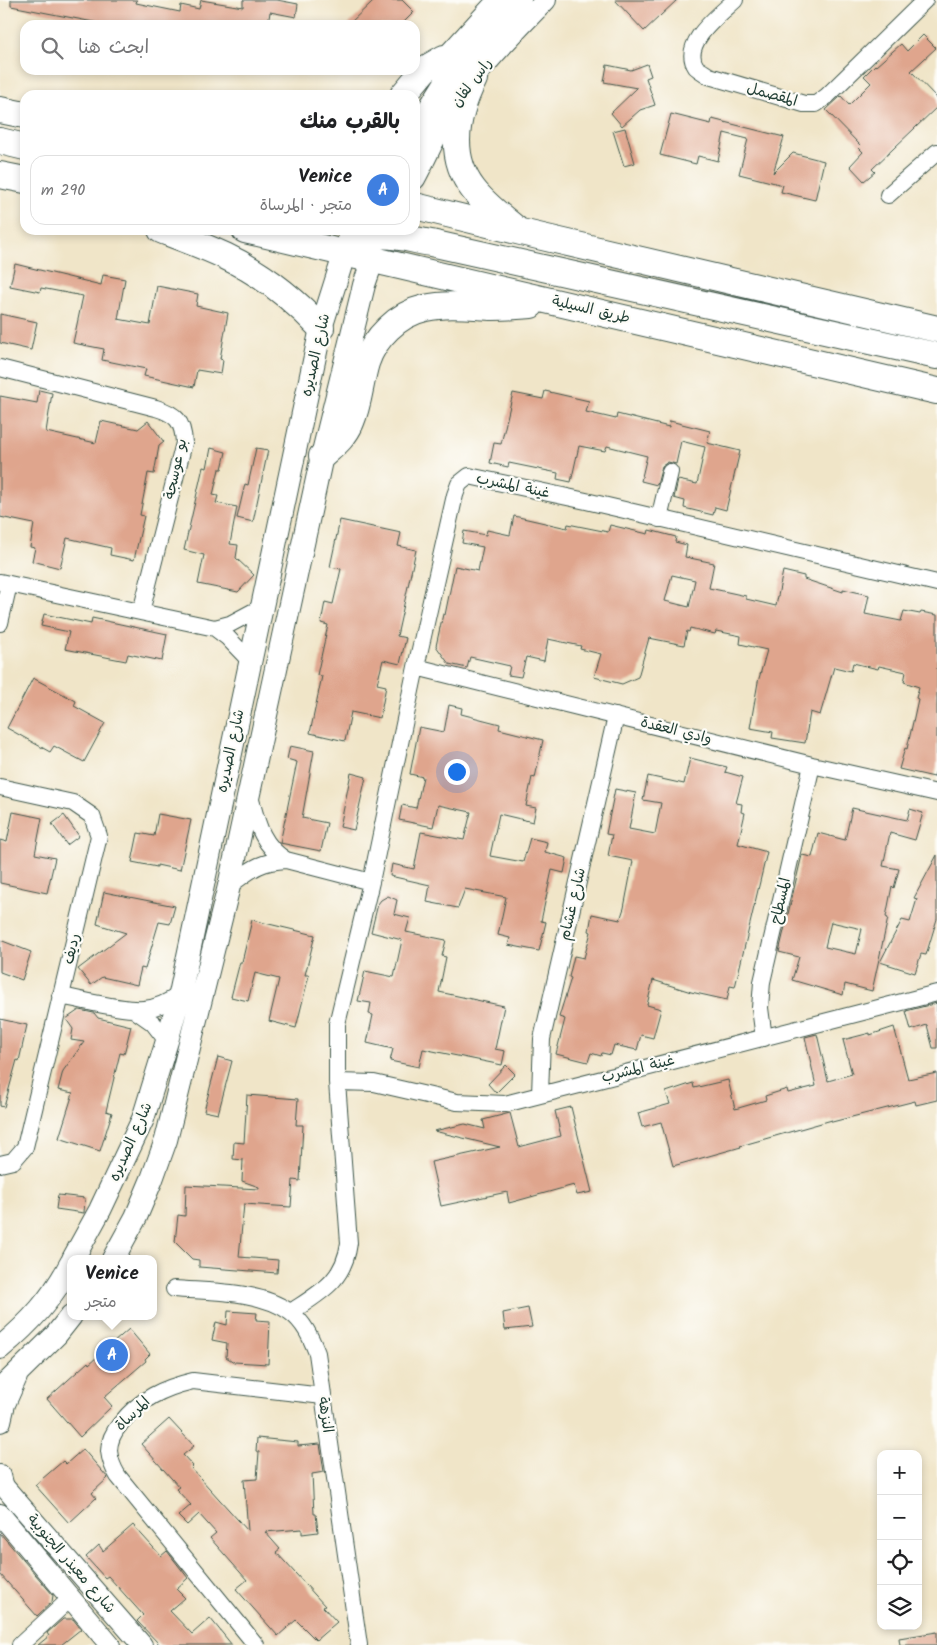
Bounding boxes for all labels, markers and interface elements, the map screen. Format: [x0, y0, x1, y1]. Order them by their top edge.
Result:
search box [20, 20, 420, 75]
text: ابحث هنا [78, 33, 149, 63]
icon: search [38, 34, 66, 62]
street label: راس لفان [445, 53, 499, 113]
street label: المقصمل [744, 76, 800, 114]
text: بالقرب منك [300, 106, 400, 139]
text: Venice [299, 162, 352, 192]
text: 290 m [41, 178, 85, 203]
text: A [378, 178, 388, 203]
text: متجر · المرساة [260, 193, 352, 218]
street label: طريق السيلية [550, 289, 632, 331]
street label: شارع الصديره [295, 311, 337, 399]
street label: بو عوسجة [158, 436, 194, 502]
street label: غينة المشرب [474, 466, 552, 506]
street label: شارع الصديره [210, 707, 252, 795]
street label: وادي العقدة [638, 711, 714, 751]
your location [444, 759, 470, 785]
street label: شارع غشام [553, 865, 593, 943]
street label: المسطاح [764, 875, 798, 927]
street label: رديف [57, 931, 87, 967]
street label: غينة المشرب [599, 1048, 677, 1090]
street label: شارع الصديره [103, 1098, 159, 1186]
popup [67, 1255, 157, 1320]
text: Venice [85, 1259, 139, 1289]
text: متجر [85, 1290, 117, 1315]
pin: A [96, 1336, 128, 1374]
street label: المرساة [110, 1391, 156, 1437]
street label: النزهة [311, 1395, 339, 1435]
map controls [877, 1450, 922, 1630]
button: + [877, 1450, 922, 1495]
button: − [877, 1495, 922, 1540]
street label: شارع معيذر الجنوبية [21, 1509, 121, 1619]
button: locate [877, 1540, 922, 1585]
button: layers [877, 1585, 922, 1630]

